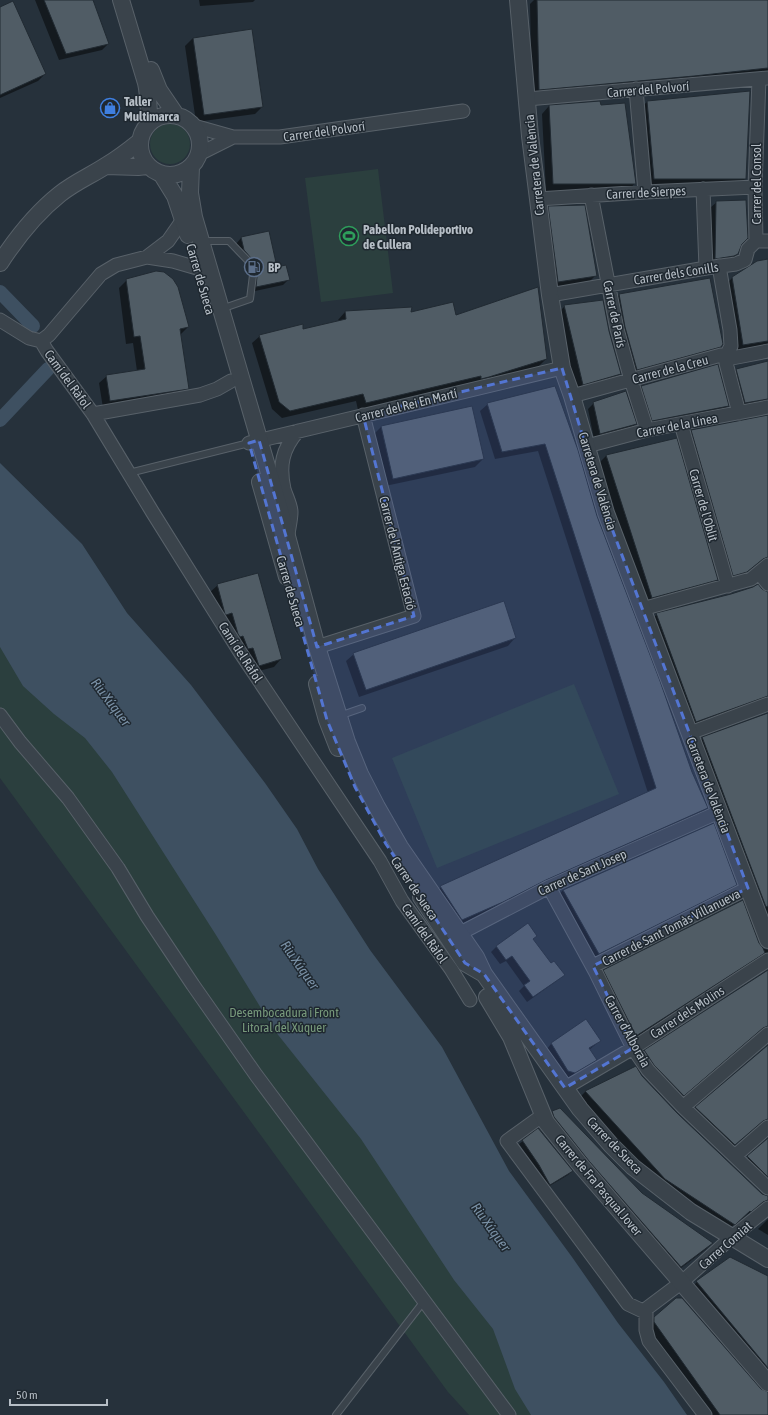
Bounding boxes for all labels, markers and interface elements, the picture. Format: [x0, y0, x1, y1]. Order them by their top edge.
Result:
street label: Carrer del Polvorí [606, 78, 690, 101]
place label: Taller Multimarca [124, 94, 179, 124]
shop icon: Taller Multimarca [99, 97, 121, 119]
street label: Carretera de València [522, 114, 547, 216]
street label: Carrer del Polvorí [282, 118, 366, 145]
street label: Carrer del Consol [749, 143, 764, 224]
street label: Carrer de Sierpes [606, 183, 687, 202]
place label: Pabellon Polideportivo de Cullera [363, 222, 473, 252]
sports icon: Pabellon Polideportivo de Cullera [338, 225, 360, 247]
street label: Carrer de Sueca [183, 242, 218, 316]
fuel station icon: BP [243, 256, 265, 278]
street label: Carrer dels Conills [633, 259, 720, 288]
place label: BP [268, 260, 281, 275]
street label: Carrer de París [600, 279, 629, 350]
street label: Camí del Ràfol [41, 347, 94, 412]
street label: Carrer de la Creu [630, 352, 710, 387]
street label: Carrer del Rei En Martí [354, 386, 459, 425]
street label: Carrer de la Línea [635, 410, 719, 441]
street label: Carretera de València [575, 430, 620, 532]
street label: Carrer de l'Oblit [686, 467, 721, 543]
street label: Carrer de l'Antiga Estació [376, 495, 419, 612]
street label: Carrer de Sueca [273, 554, 308, 628]
street label: Camí del Ràfol [215, 619, 266, 686]
water label: Riu Xúquer [88, 675, 135, 730]
street label: Carretera de València [683, 735, 734, 835]
street label: Carrer de Sant Josep [536, 846, 629, 899]
street label: Carrer de Sueca [388, 854, 441, 923]
street label: Carrer de Sant Tomàs Villanueva [600, 886, 743, 969]
street label: Camí del Ràfol [399, 901, 451, 966]
water label: Riu Xúquer [277, 938, 323, 993]
street label: Carrer dels Molins [647, 983, 727, 1042]
street label: Carrer d'Alboraia [602, 993, 654, 1070]
park label: Desembocadura i Front Litoral del Xúquer [229, 1005, 339, 1035]
street label: Carrer de Sueca [584, 1114, 646, 1177]
street label: Carrer de Fra Pasqual Jover [552, 1132, 645, 1239]
water label: Riu Xúquer [468, 1200, 514, 1255]
street label: Carrer Comiat [696, 1218, 755, 1272]
scale bar [10, 1381, 107, 1407]
text: 50 m [16, 1388, 38, 1402]

